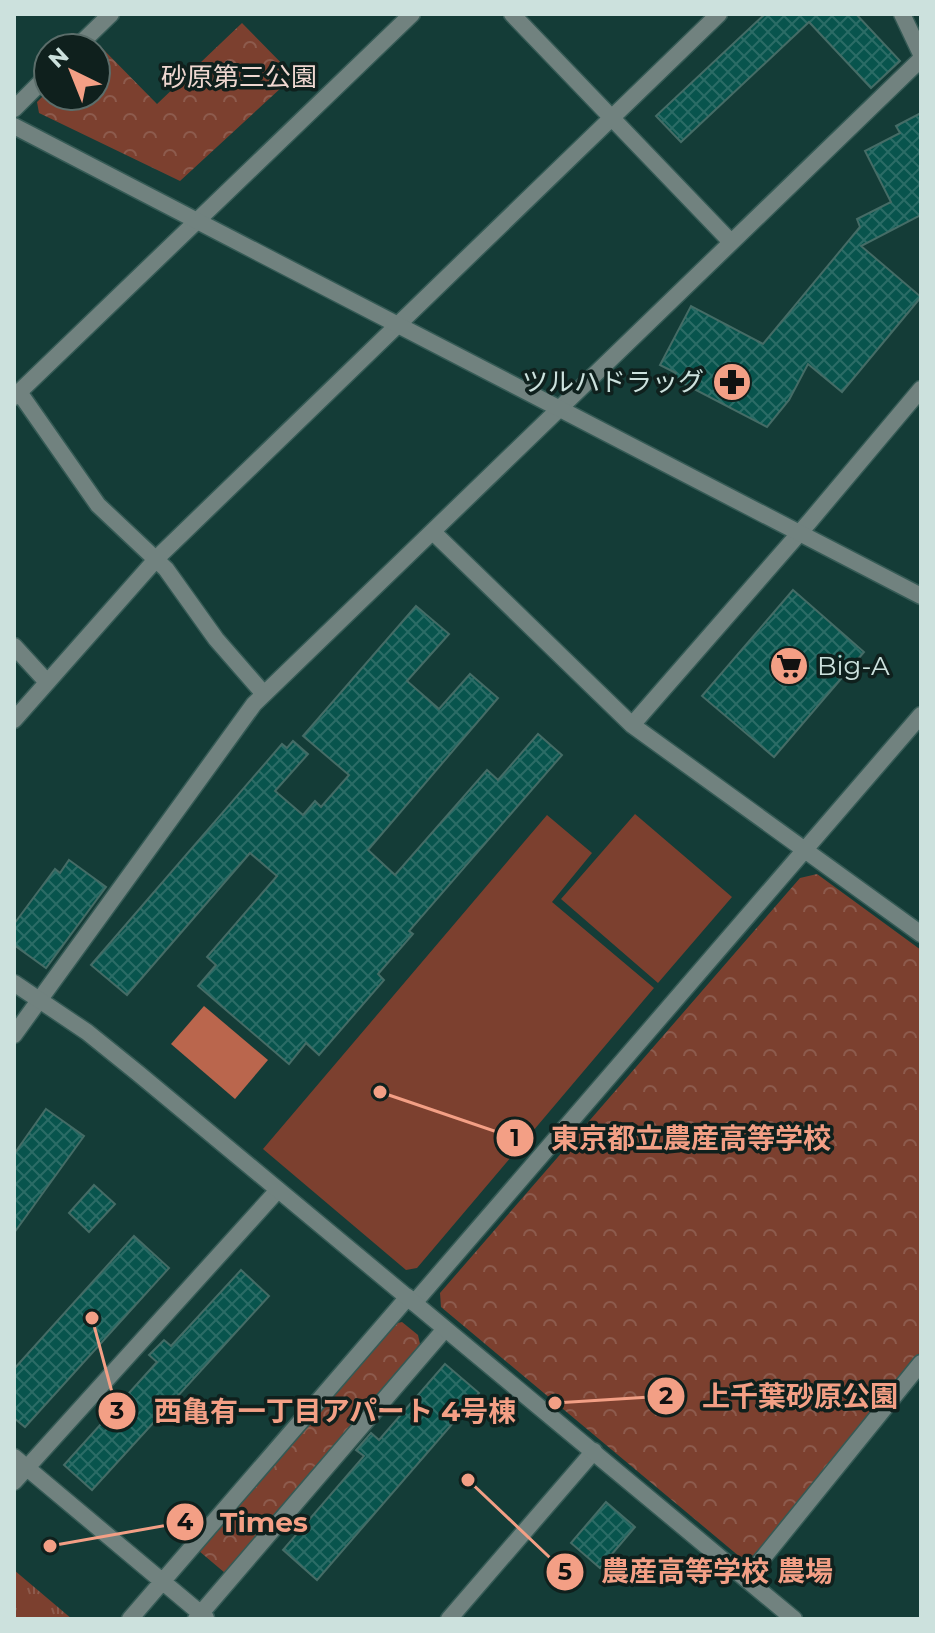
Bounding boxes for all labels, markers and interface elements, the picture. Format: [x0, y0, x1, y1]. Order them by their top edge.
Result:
north arrow [32, 32, 112, 112]
text: N [43, 42, 74, 74]
park label: 砂原第三公園 [161, 61, 317, 93]
pharmacy icon: ツルハドラッグ [711, 361, 753, 403]
place label: ツルハドラッグ [522, 366, 704, 398]
supermarket icon: Big-A [768, 645, 810, 687]
place label: Big-A [817, 650, 890, 682]
callout: 東京都立農産高等学校 [495, 1112, 847, 1164]
text: 東京都立農産高等学校 [551, 1121, 831, 1155]
text: 1 [510, 1123, 520, 1152]
callout: 上千葉砂原公園 [646, 1370, 914, 1422]
text: 上千葉砂原公園 [702, 1379, 898, 1413]
text: 2 [659, 1381, 673, 1410]
callout: 西亀有一丁目アパート 4号棟 [97, 1385, 532, 1437]
text: 西亀有一丁目アパート 4号棟 [154, 1394, 516, 1428]
text: 3 [109, 1396, 124, 1425]
callout: Times [165, 1496, 324, 1548]
text: Times [220, 1505, 308, 1539]
text: 4 [177, 1507, 194, 1536]
callout: 農産高等学校 農場 [545, 1546, 849, 1598]
text: 農産高等学校 農場 [601, 1554, 833, 1588]
text: 5 [558, 1557, 572, 1586]

